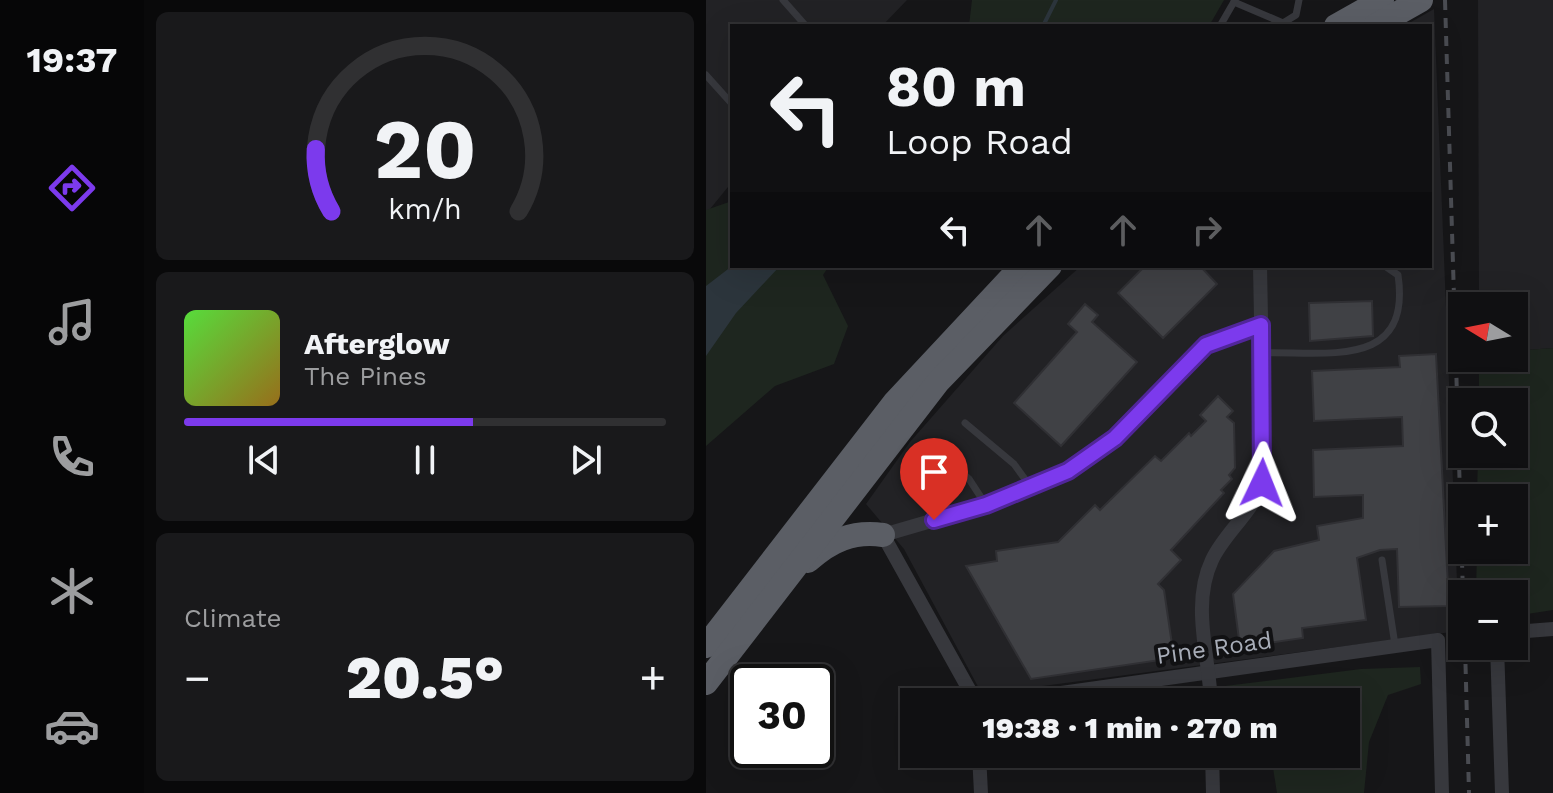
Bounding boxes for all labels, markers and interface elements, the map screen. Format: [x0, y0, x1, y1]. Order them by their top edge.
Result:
text: 19:37 [27, 39, 117, 81]
text: 80 m [886, 54, 1026, 120]
icon: left [754, 56, 858, 160]
text: 20 [373, 101, 477, 198]
text: Loop Road [886, 121, 1073, 163]
icon: directions [44, 160, 100, 216]
text: km/h [388, 192, 462, 226]
icon: left [933, 208, 977, 252]
icon: ahead [1017, 208, 1061, 252]
icon: ahead [1101, 208, 1145, 252]
icon: right [1185, 208, 1229, 252]
north arrow [1448, 292, 1528, 372]
map controls [1448, 292, 1528, 660]
icon: music [44, 294, 100, 350]
text: Afterglow [304, 326, 450, 361]
text: The Pines [304, 361, 427, 391]
button: search [1448, 388, 1528, 468]
icon: phone [44, 429, 100, 485]
icon: previous [242, 438, 286, 482]
icon: pause [403, 438, 447, 482]
icon: next [564, 438, 608, 482]
pin [900, 438, 968, 520]
position arrow [1220, 441, 1304, 525]
icon: arrive [912, 450, 956, 494]
button: + [1448, 484, 1528, 564]
icon: climate [44, 563, 100, 619]
button: − [1448, 580, 1528, 660]
text: Climate [184, 603, 282, 633]
street label: Pine Road [1154, 626, 1274, 670]
text: 20.5° [346, 642, 504, 713]
text: − [184, 652, 211, 704]
text: + [639, 652, 666, 704]
speed limit sign: 30 [730, 664, 834, 768]
icon: car [44, 698, 100, 754]
text: 19:38 · 1 min · 270 m [982, 710, 1278, 745]

